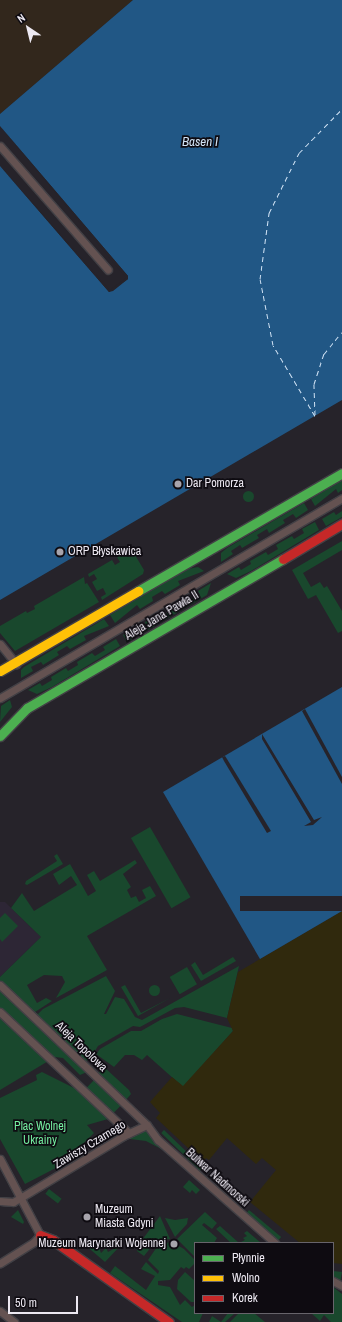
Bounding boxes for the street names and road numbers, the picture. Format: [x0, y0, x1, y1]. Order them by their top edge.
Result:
street label: Aleja Jana Pawła II [122, 588, 202, 644]
street label: Aleja Topolowa [52, 1019, 110, 1075]
street label: Zawiszy Czarnego [51, 1118, 129, 1172]
street label: Bulwar Nadmorski [182, 1146, 252, 1210]

